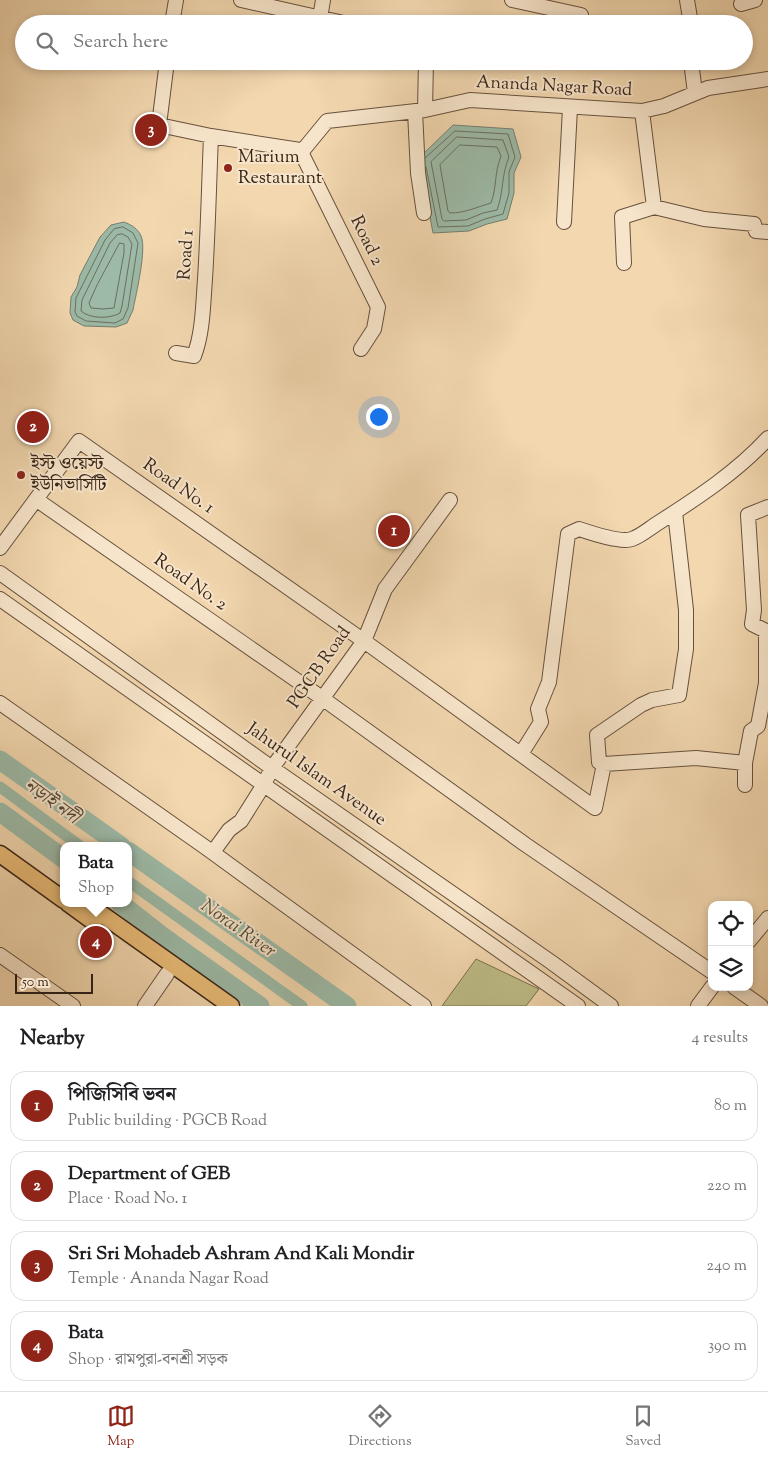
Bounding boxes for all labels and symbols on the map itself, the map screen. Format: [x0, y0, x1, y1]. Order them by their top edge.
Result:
street label: Ananda Nagar Road [475, 70, 633, 104]
pin: 3 [135, 111, 167, 149]
place label: Marium Restaurant [238, 145, 322, 192]
marker: Marium Restaurant [222, 162, 234, 174]
street label: Road 2 [343, 212, 389, 271]
street label: Road 1 [172, 229, 202, 281]
your location [366, 404, 392, 430]
pin: 2 [17, 408, 49, 446]
place label: ইস্ট ওয়েস্ট ইউনিভার্সিটি [30, 452, 108, 499]
street label: Road No. 1 [137, 453, 219, 521]
marker: ইস্ট ওয়েস্ট ইউনিভার্সিটি [15, 469, 27, 481]
pin: 1 [378, 512, 410, 550]
street label: Road No. 2 [148, 548, 233, 618]
street label: PGCB Road [282, 622, 358, 714]
street label: Jahurul Islam Avenue [240, 716, 391, 833]
water label: নড়াই নদী [18, 773, 86, 833]
water label: Norai River [195, 893, 281, 965]
pin: 4 [80, 923, 112, 961]
scale bar [15, 971, 92, 994]

